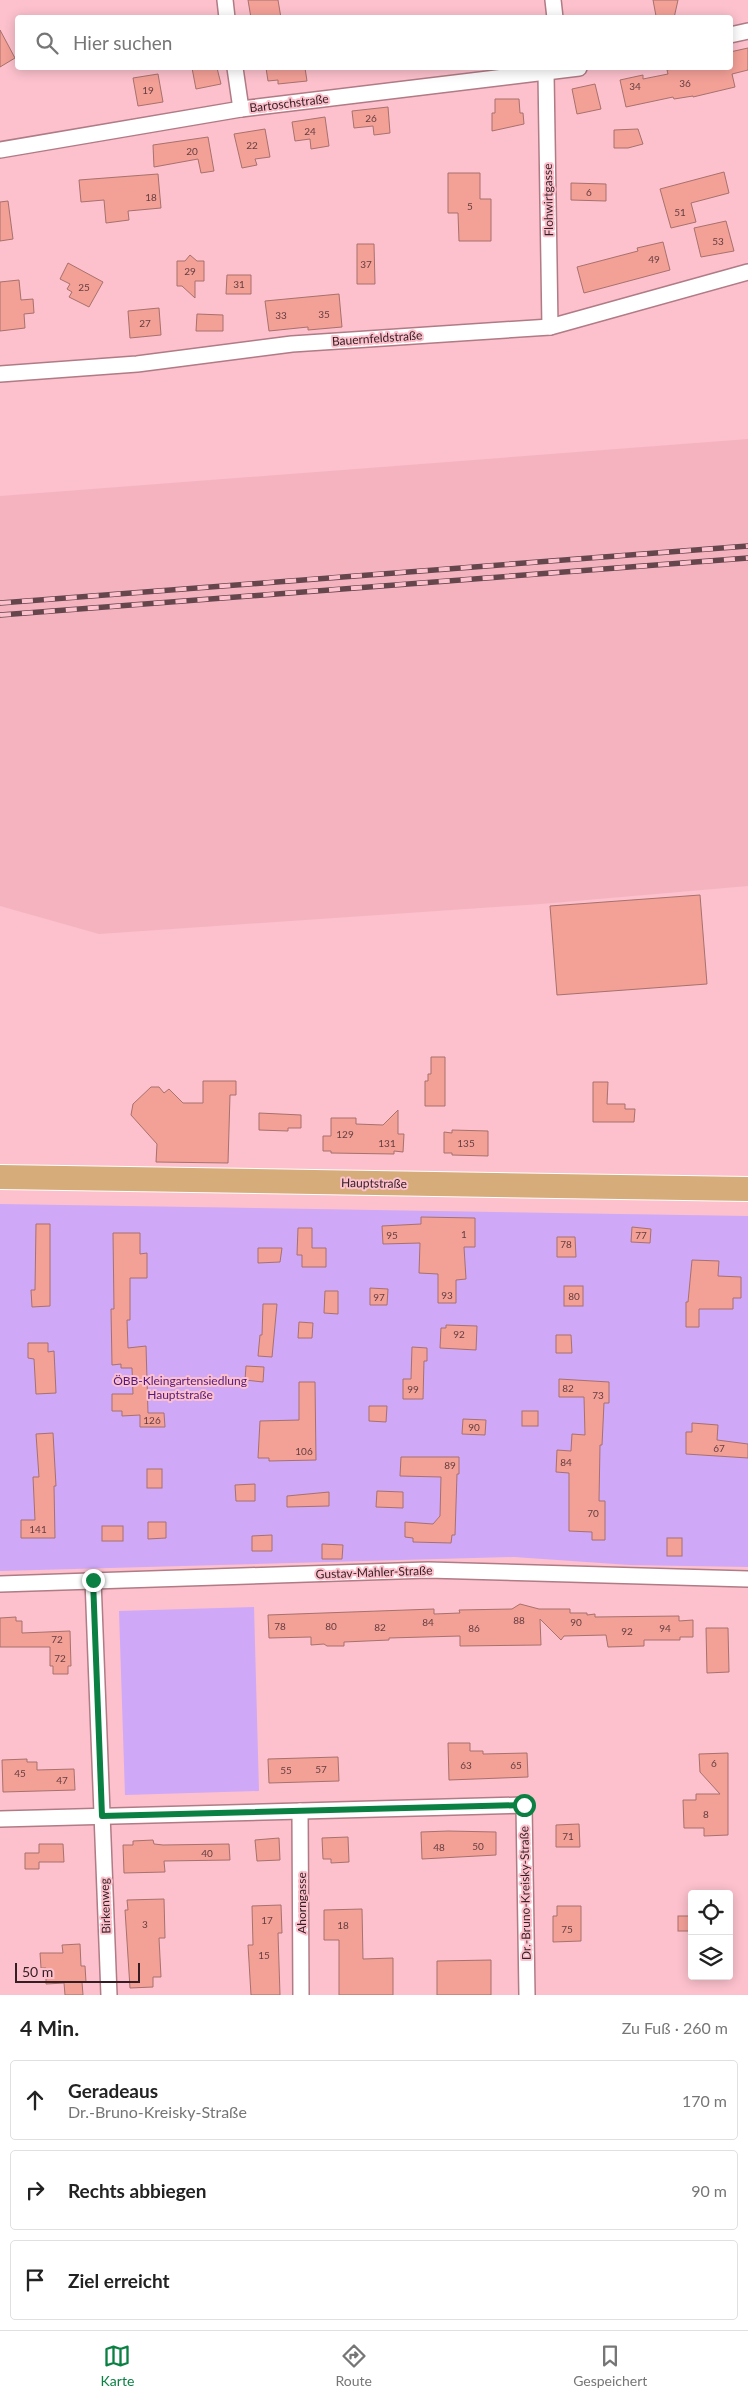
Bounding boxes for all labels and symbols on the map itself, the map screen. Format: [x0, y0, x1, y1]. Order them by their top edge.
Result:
house number: 36 [679, 77, 691, 89]
house number: 34 [629, 80, 641, 92]
house number: 19 [142, 84, 154, 96]
street label: Bartoschstraße [249, 91, 329, 115]
house number: 26 [365, 112, 377, 124]
house number: 24 [304, 125, 316, 137]
house number: 22 [246, 139, 258, 151]
house number: 20 [186, 145, 198, 157]
street label: Flohwirtgasse [540, 163, 556, 237]
house number: 6 [586, 186, 592, 198]
house number: 18 [145, 191, 157, 203]
house number: 5 [467, 200, 473, 212]
house number: 51 [674, 206, 686, 218]
house number: 53 [712, 235, 724, 247]
house number: 49 [648, 253, 660, 265]
house number: 37 [360, 258, 372, 270]
house number: 29 [184, 265, 196, 277]
house number: 31 [233, 278, 245, 290]
house number: 25 [78, 281, 90, 293]
house number: 35 [318, 308, 330, 320]
house number: 33 [275, 309, 287, 321]
house number: 27 [139, 317, 151, 329]
street label: Bauernfeldstraße [331, 327, 423, 349]
house number: 129 [336, 1128, 354, 1140]
house number: 131 [378, 1137, 396, 1149]
house number: 135 [457, 1137, 475, 1149]
street label: Hauptstraße [341, 1175, 407, 1191]
house number: 1 [461, 1228, 467, 1240]
house number: 95 [386, 1229, 398, 1241]
house number: 77 [635, 1229, 647, 1241]
house number: 78 [560, 1238, 572, 1250]
house number: 93 [441, 1289, 453, 1301]
house number: 80 [568, 1290, 580, 1302]
house number: 97 [373, 1291, 385, 1303]
house number: 92 [453, 1328, 465, 1340]
park label: ÖBB-Kleingartensiedlung Hauptstraße [113, 1373, 247, 1402]
house number: 82 [562, 1382, 574, 1394]
house number: 99 [407, 1383, 419, 1395]
house number: 73 [592, 1389, 604, 1401]
house number: 126 [143, 1414, 161, 1426]
house number: 90 [468, 1421, 480, 1433]
house number: 67 [713, 1442, 725, 1454]
house number: 106 [295, 1445, 313, 1457]
house number: 84 [560, 1456, 572, 1468]
house number: 89 [444, 1459, 456, 1471]
house number: 70 [587, 1507, 599, 1519]
house number: 141 [29, 1523, 47, 1535]
street label: Gustav-Mahler-Straße [315, 1562, 433, 1582]
route end [82, 1569, 105, 1592]
house number: 88 [513, 1614, 525, 1626]
house number: 84 [422, 1616, 434, 1628]
house number: 90 [570, 1616, 582, 1628]
house number: 78 [274, 1620, 286, 1632]
house number: 80 [325, 1620, 337, 1632]
house number: 82 [374, 1621, 386, 1633]
house number: 86 [468, 1622, 480, 1634]
house number: 94 [659, 1622, 671, 1634]
house number: 92 [621, 1625, 633, 1637]
house number: 72 [51, 1633, 63, 1645]
house number: 72 [54, 1652, 66, 1664]
house number: 6 [711, 1757, 717, 1769]
house number: 63 [460, 1759, 472, 1771]
house number: 65 [510, 1759, 522, 1771]
house number: 57 [315, 1763, 327, 1775]
house number: 55 [280, 1764, 292, 1776]
house number: 45 [14, 1767, 26, 1779]
house number: 47 [56, 1774, 68, 1786]
route start [513, 1794, 536, 1817]
house number: 8 [703, 1808, 709, 1820]
street label: Dr.-Bruno-Kreisky-Straße [516, 1826, 534, 1960]
house number: 71 [562, 1830, 574, 1842]
house number: 50 [472, 1840, 484, 1852]
house number: 48 [433, 1841, 445, 1853]
house number: 40 [201, 1847, 213, 1859]
street label: Ahorngasse [294, 1872, 309, 1934]
street label: Birkenweg [97, 1878, 113, 1934]
house number: 17 [261, 1914, 273, 1926]
house number: 3 [142, 1918, 148, 1930]
house number: 18 [337, 1919, 349, 1931]
house number: 75 [561, 1923, 573, 1935]
house number: 15 [258, 1949, 270, 1961]
scale bar [15, 1960, 140, 1983]

